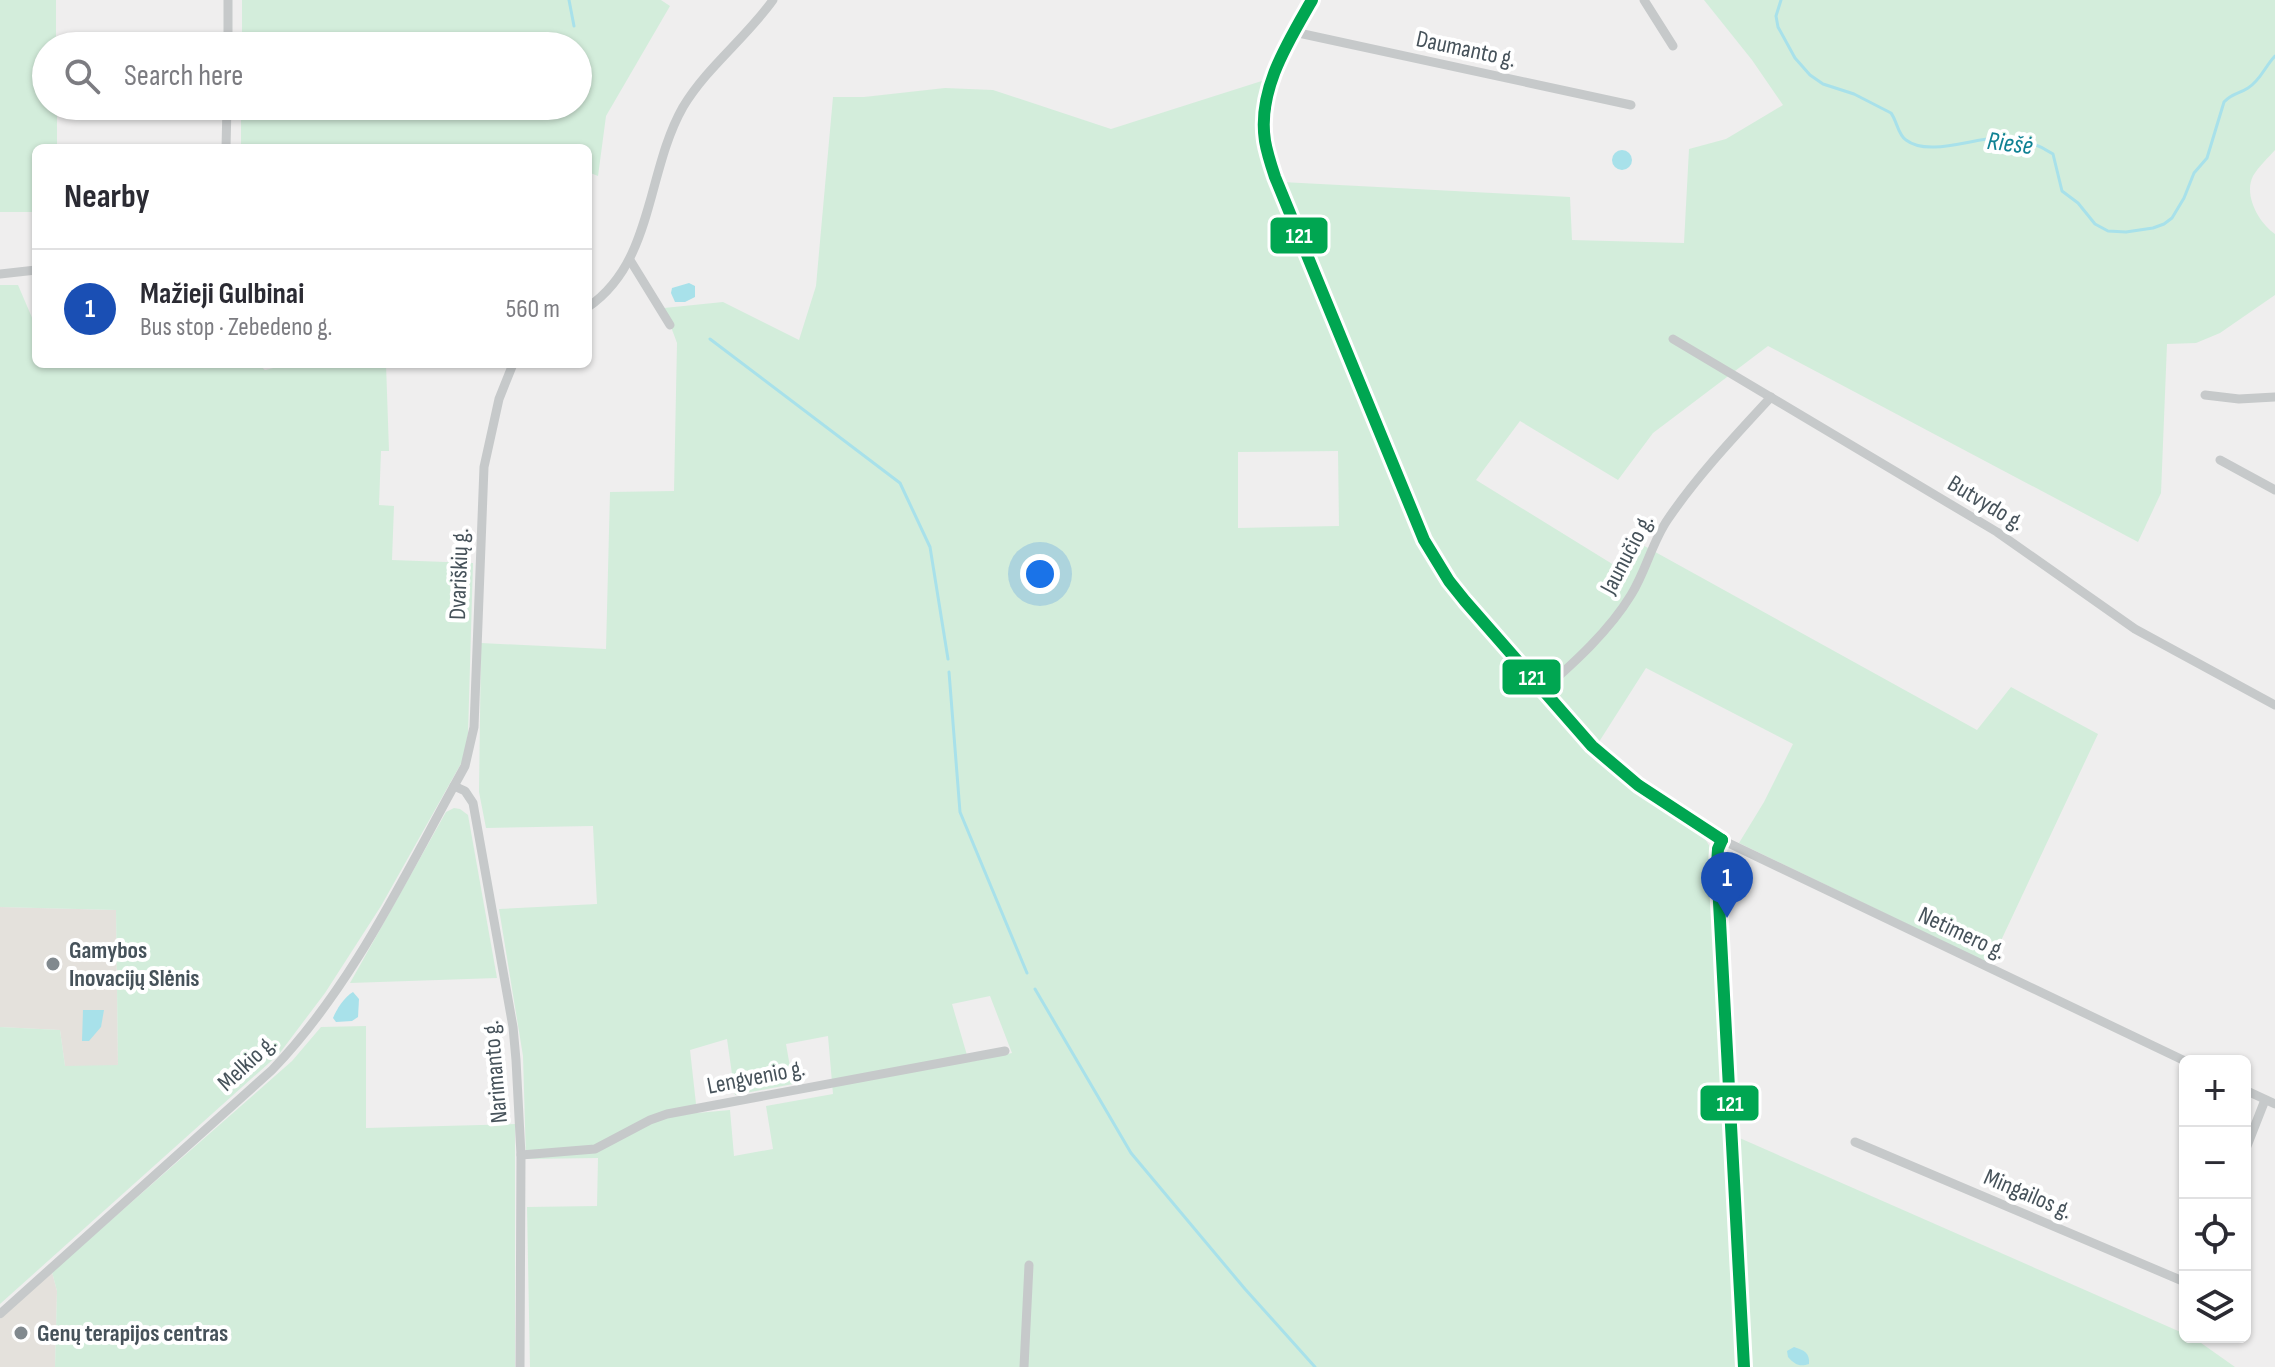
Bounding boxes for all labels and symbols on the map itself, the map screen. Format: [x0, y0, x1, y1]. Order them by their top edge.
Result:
street label: Daumanto g. [1414, 24, 1518, 74]
water label: Riešė [1985, 126, 2035, 162]
line badge: 121 [1269, 216, 1329, 255]
text: 121 [1285, 223, 1313, 250]
street label: Butvydo g. [1942, 469, 2030, 537]
street label: Jaunučio g. [1593, 509, 1660, 600]
street label: Dvariškių g. [443, 528, 475, 620]
your location [1020, 554, 1060, 594]
line badge: 121 [1501, 658, 1562, 696]
text: 121 [1518, 665, 1546, 692]
pin: 1 [1701, 852, 1753, 918]
street label: Netimero g. [1914, 900, 2010, 966]
place label: Gamybos Inovacijų Slėnis [69, 936, 200, 993]
marker: Gamybos Inovacijų Slėnis [44, 955, 62, 973]
street label: Narimanto g. [476, 1019, 514, 1125]
street label: Melkio g. [212, 1029, 282, 1097]
street label: Lengvenio g. [705, 1053, 807, 1101]
line badge: 121 [1699, 1084, 1760, 1122]
text: 121 [1716, 1091, 1744, 1118]
street label: Mingailos g. [1980, 1163, 2076, 1225]
place label: Genų terapijos centras [37, 1319, 228, 1348]
marker: Genų terapijos centras [12, 1324, 30, 1342]

